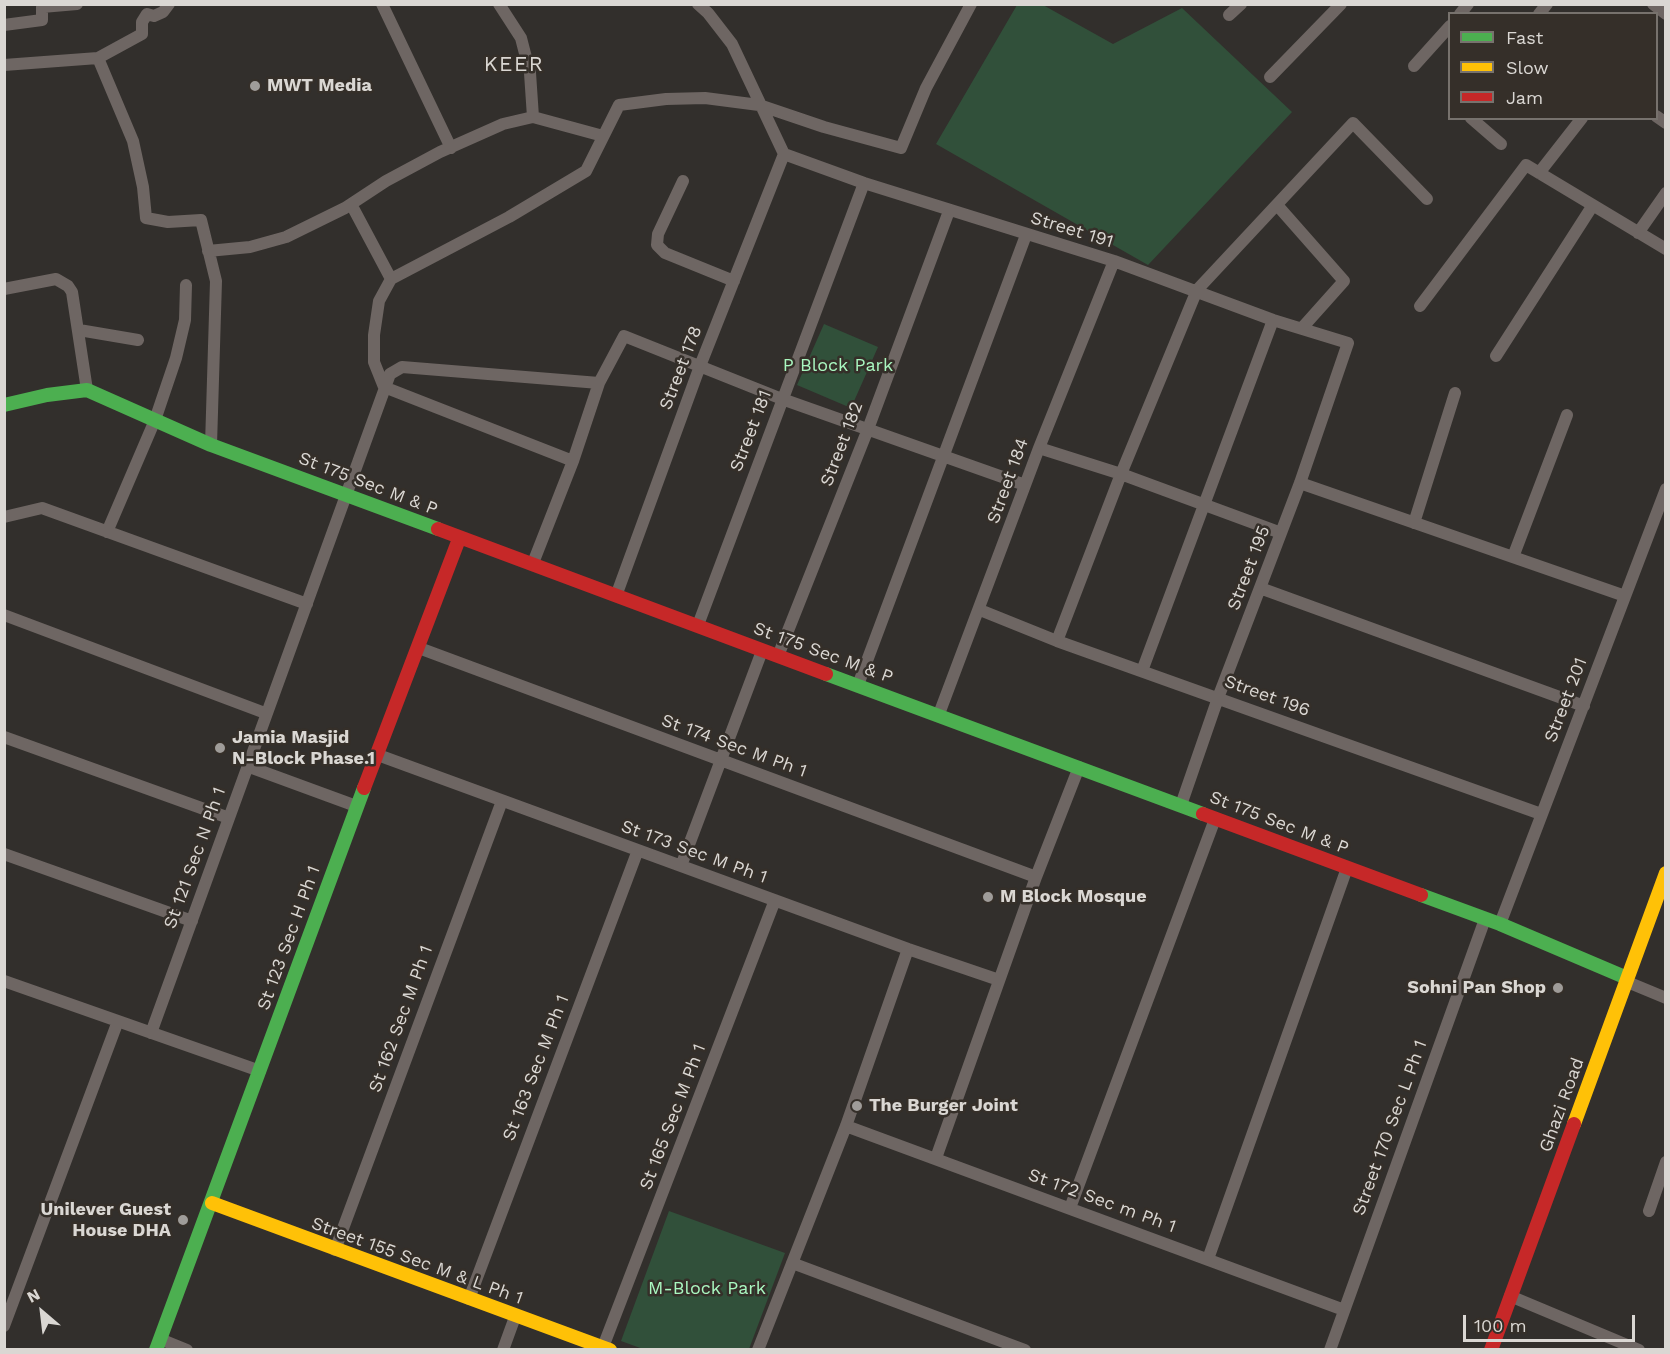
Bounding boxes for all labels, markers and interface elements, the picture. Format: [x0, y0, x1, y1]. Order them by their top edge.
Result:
legend [1448, 12, 1658, 120]
text: Fast [1506, 27, 1543, 48]
district label: KEER [484, 52, 544, 78]
text: Slow [1506, 57, 1549, 78]
place label: MWT Media [267, 75, 372, 97]
marker: MWT Media [248, 79, 262, 93]
text: Jam [1506, 87, 1543, 108]
street label: Street 191 [1028, 207, 1116, 253]
street label: Street 178 [655, 323, 707, 413]
park label: P Block Park [783, 355, 893, 377]
street label: Street 181 [726, 387, 776, 475]
street label: Street 182 [816, 399, 868, 489]
street label: Street 184 [983, 435, 1033, 527]
street label: St 175 Sec M & P [296, 448, 440, 520]
street label: Street 195 [1223, 523, 1275, 613]
street label: St 175 Sec M & P [750, 618, 896, 688]
street label: Street 201 [1540, 655, 1592, 745]
street label: Street 196 [1221, 671, 1313, 721]
street label: St 174 Sec M Ph 1 [658, 710, 810, 782]
place label: Jamia Masjid N-Block Phase.1 [232, 727, 375, 770]
marker: Jamia Masjid N-Block Phase.1 [213, 741, 227, 755]
street label: St 121 Sec N Ph 1 [159, 784, 231, 932]
street label: St 175 Sec M & P [1207, 787, 1351, 859]
street label: St 173 Sec M Ph 1 [618, 816, 770, 888]
street label: St 123 Sec H Ph 1 [253, 863, 325, 1013]
place label: M Block Mosque [1000, 886, 1147, 908]
marker: M Block Mosque [981, 890, 995, 904]
street label: St 162 Sec M Ph 1 [364, 943, 438, 1095]
place label: Sohni Pan Shop [1407, 977, 1546, 999]
marker: Sohni Pan Shop [1551, 981, 1565, 995]
street label: St 163 Sec M Ph 1 [498, 992, 574, 1144]
street label: Street 170 Sec L Ph 1 [1348, 1038, 1432, 1218]
street label: St 165 Sec M Ph 1 [635, 1041, 711, 1193]
street label: Ghazi Road [1535, 1055, 1589, 1155]
place label: The Burger Joint [869, 1095, 1018, 1117]
marker: The Burger Joint [850, 1099, 864, 1113]
street label: St 172 Sec m Ph 1 [1025, 1164, 1179, 1238]
place label: Unilever Guest House DHA [41, 1199, 171, 1242]
marker: Unilever Guest House DHA [176, 1213, 190, 1227]
street label: Street 155 Sec M & L Ph 1 [308, 1213, 526, 1309]
park label: M-Block Park [648, 1278, 766, 1300]
north arrow [12, 1282, 72, 1342]
text: N [24, 1284, 43, 1307]
scale bar [1466, 1303, 1638, 1341]
text: 100 m [1474, 1315, 1527, 1336]

